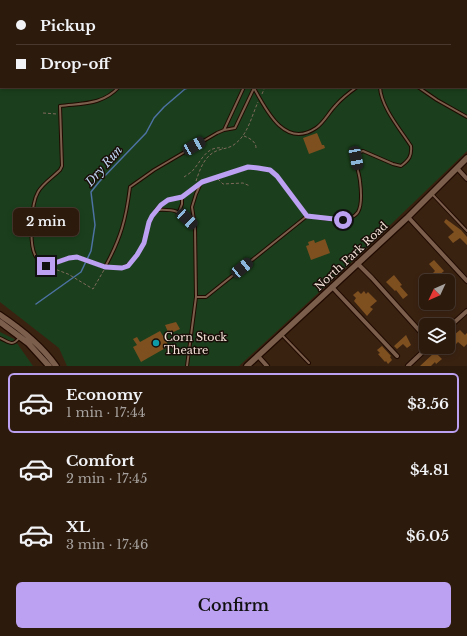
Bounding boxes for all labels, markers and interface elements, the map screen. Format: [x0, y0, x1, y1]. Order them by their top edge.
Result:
text: Pickup [40, 16, 96, 35]
text: Drop-off [40, 54, 110, 73]
car [181, 135, 207, 157]
water label: Dry Run [81, 142, 126, 190]
car [348, 145, 364, 171]
car [174, 206, 200, 232]
callout: 2 min [13, 208, 79, 236]
route start [334, 211, 352, 229]
text: 2 min [26, 213, 66, 230]
street label: North Park Road [312, 218, 391, 293]
car [229, 256, 255, 280]
route end [37, 257, 55, 275]
north arrow [419, 274, 455, 310]
map controls [419, 274, 455, 354]
button: layers [419, 318, 455, 354]
place label: Corn Stock Theatre [164, 330, 227, 357]
marker: Corn Stock Theatre [151, 338, 161, 348]
icon: car [18, 385, 54, 421]
text: Economy [66, 385, 143, 404]
text: $3.56 [407, 394, 449, 413]
text: 1 min · 17:44 [66, 404, 145, 421]
icon: car [18, 451, 54, 487]
text: Comfort [66, 451, 134, 470]
text: $4.81 [410, 460, 449, 479]
text: 2 min · 17:45 [66, 470, 147, 487]
icon: car [18, 517, 54, 553]
text: XL [66, 517, 90, 536]
text: $6.05 [406, 526, 449, 545]
text: 3 min · 17:46 [66, 536, 148, 553]
button: Confirm [16, 582, 451, 628]

